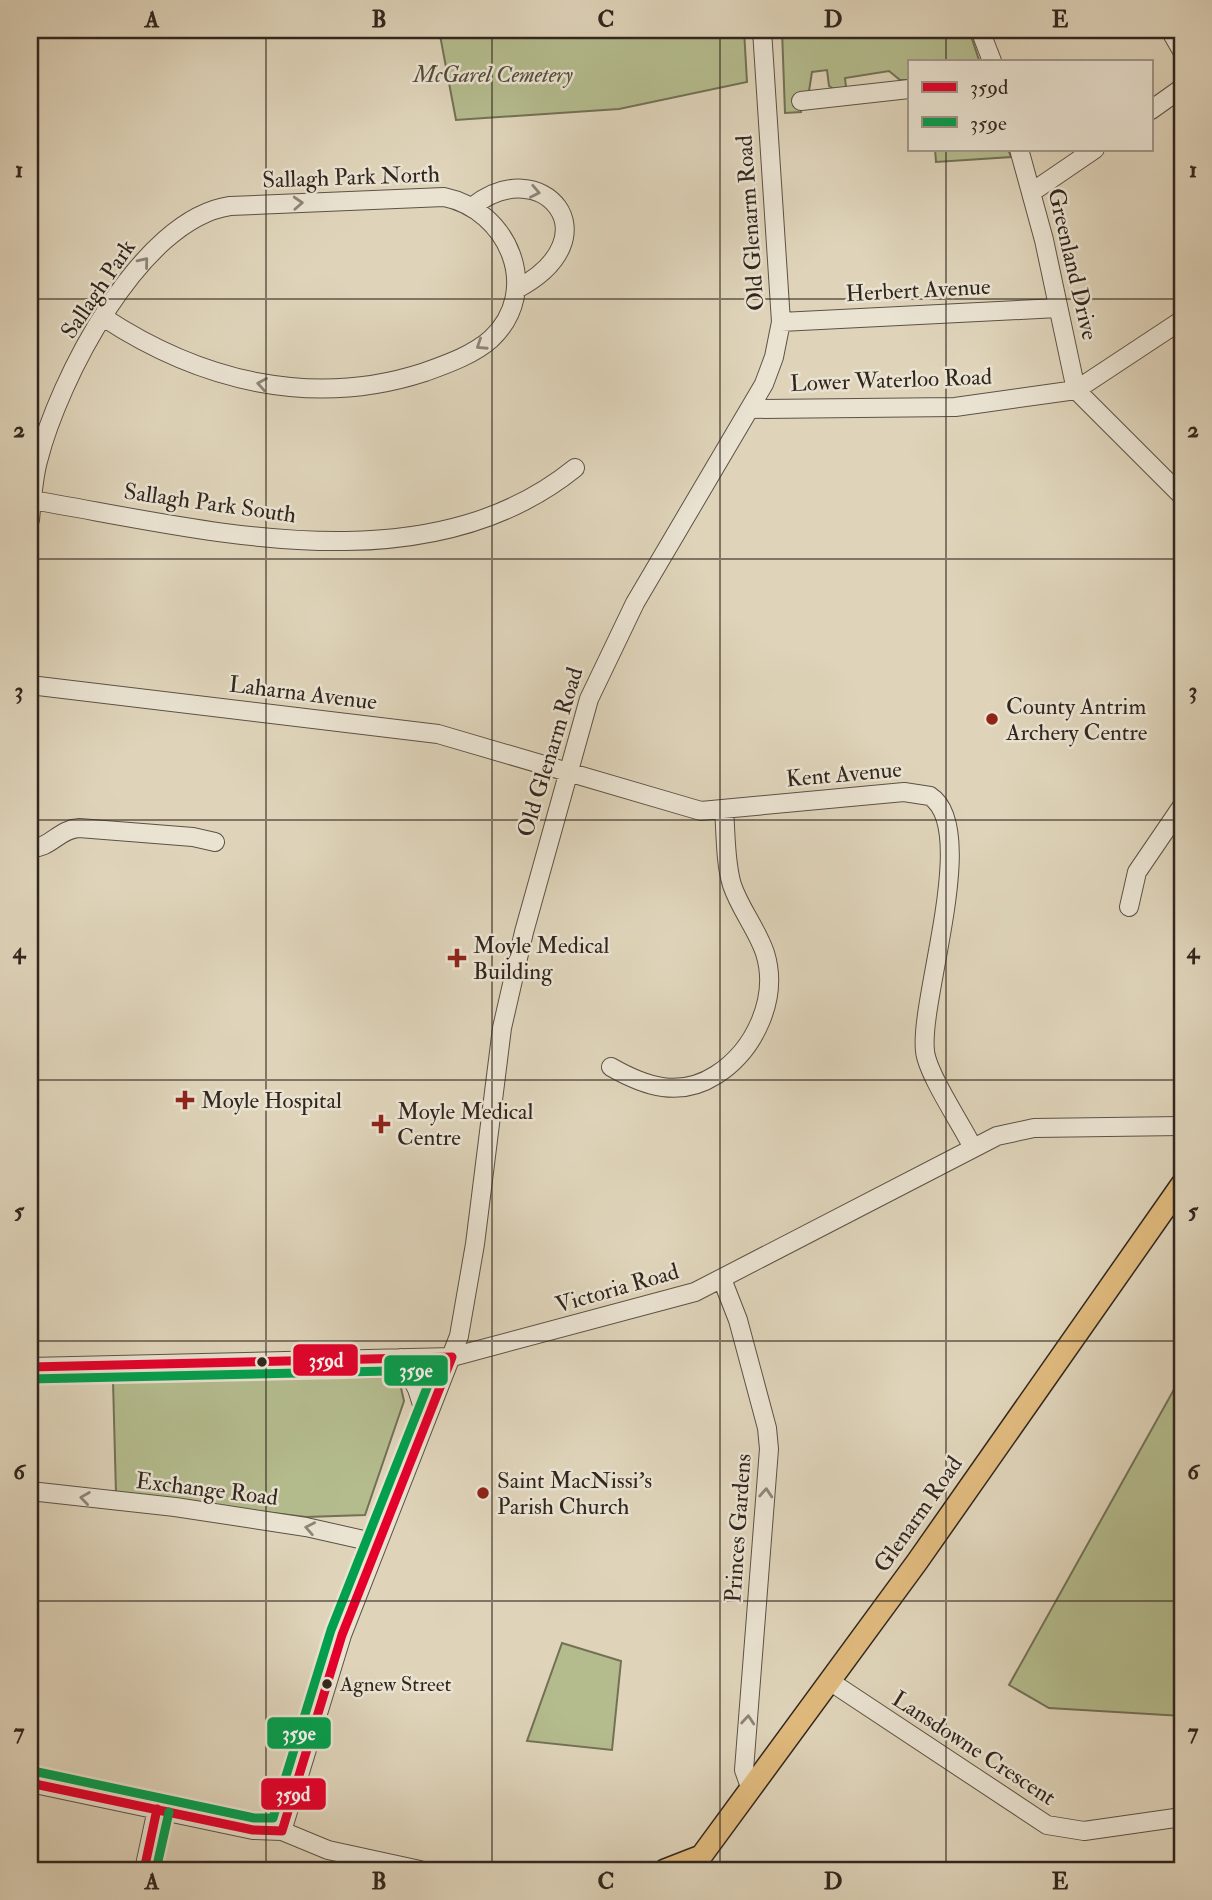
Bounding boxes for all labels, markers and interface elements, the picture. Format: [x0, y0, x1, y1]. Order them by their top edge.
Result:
text: A [144, 5, 160, 34]
text: B [371, 5, 387, 34]
text: C [598, 5, 614, 34]
text: D [824, 5, 842, 34]
text: E [1052, 5, 1069, 34]
park label: McGarel Cemetery [411, 60, 573, 89]
legend [908, 60, 1152, 150]
text: 359d [970, 74, 1009, 101]
text: 359e [970, 110, 1007, 137]
street label: Old Glenarm Road [729, 134, 771, 312]
text: 1 [15, 155, 23, 184]
text: 1 [1189, 155, 1197, 184]
street label: Sallagh Park North [262, 159, 440, 195]
one-way arrow [529, 184, 541, 199]
street label: Greenland Drive [1041, 185, 1105, 343]
one-way arrow [293, 196, 304, 211]
street label: Sallagh Park [54, 234, 142, 344]
one-way arrow [135, 257, 148, 269]
street label: Herbert Avenue [845, 272, 992, 308]
one-way arrow [476, 337, 489, 350]
street label: Lower Waterloo Road [790, 362, 992, 398]
one-way arrow [256, 377, 268, 392]
text: 2 [13, 415, 25, 444]
text: 2 [1187, 415, 1199, 444]
street label: Sallagh Park South [122, 477, 298, 529]
street label: Old Glenarm Road [510, 664, 590, 840]
street label: Laharna Avenue [227, 670, 379, 717]
text: 3 [15, 676, 23, 705]
text: 3 [1189, 676, 1197, 705]
place label: County Antrim Archery Centre [1005, 692, 1148, 747]
marker: County Antrim Archery Centre [984, 711, 1000, 727]
street label: Kent Avenue [785, 754, 903, 793]
place label: Moyle Medical Building [473, 931, 610, 986]
text: 4 [12, 936, 27, 965]
text: 4 [1186, 936, 1201, 965]
marker: Moyle Medical Building [447, 948, 467, 968]
place label: Moyle Hospital [201, 1086, 342, 1116]
marker: Moyle Hospital [175, 1090, 195, 1110]
place label: Moyle Medical Centre [397, 1097, 534, 1152]
marker: Moyle Medical Centre [371, 1114, 391, 1134]
text: 5 [14, 1196, 25, 1225]
text: 5 [1188, 1196, 1199, 1225]
street label: Victoria Road [552, 1257, 682, 1319]
line badge: 359d [292, 1343, 359, 1377]
text: 359d [309, 1349, 344, 1373]
line badge: 359e [383, 1354, 449, 1387]
unlabelled marker [255, 1355, 269, 1369]
text: 359e [399, 1359, 433, 1383]
street label: Glenarm Road [867, 1450, 969, 1578]
street label: Princes Gardens [718, 1452, 758, 1603]
text: 6 [13, 1457, 27, 1486]
text: 6 [1187, 1457, 1201, 1486]
street label: Exchange Road [134, 1466, 280, 1512]
place label: Saint MacNissi's Parish Church [497, 1466, 652, 1521]
marker: Saint MacNissi's Parish Church [475, 1485, 491, 1501]
one-way arrow [758, 1488, 773, 1499]
one-way arrow [79, 1491, 91, 1506]
one-way arrow [304, 1522, 316, 1537]
place label: Agnew Street [339, 1671, 451, 1698]
marker: Agnew Street [320, 1677, 334, 1691]
street label: Lansdowne Crescent [887, 1684, 1061, 1812]
one-way arrow [740, 1714, 755, 1725]
line badge: 359e [266, 1716, 332, 1750]
text: 7 [14, 1717, 25, 1746]
text: 7 [1188, 1717, 1199, 1746]
text: 359e [282, 1722, 316, 1746]
line badge: 359d [260, 1777, 327, 1811]
text: 359d [276, 1783, 311, 1807]
text: A [144, 1867, 160, 1896]
text: B [371, 1867, 387, 1896]
text: C [598, 1867, 614, 1896]
text: D [824, 1867, 842, 1896]
text: E [1052, 1867, 1069, 1896]

